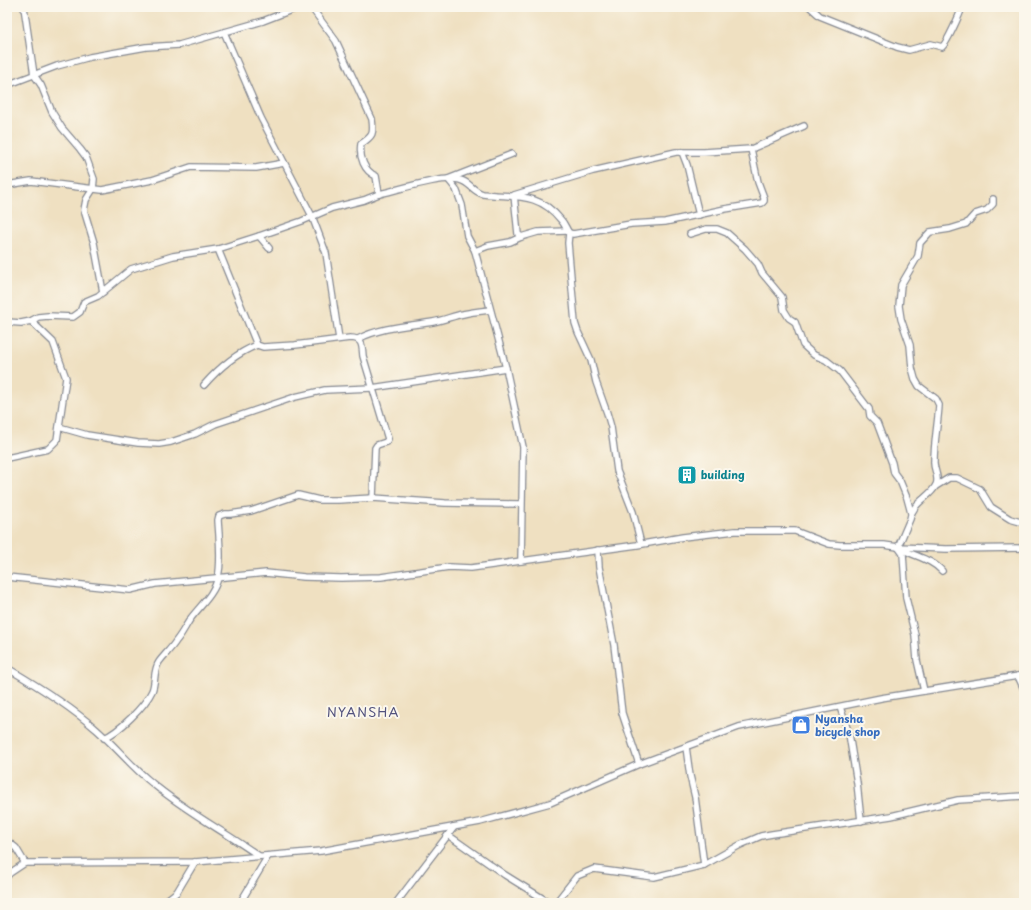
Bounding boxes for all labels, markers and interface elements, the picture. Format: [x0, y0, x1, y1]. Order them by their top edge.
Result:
building icon: building [676, 464, 698, 486]
place label: building [701, 466, 745, 483]
district label: NYANSHA [327, 702, 399, 721]
place label: Nyansha bicycle shop [815, 710, 880, 740]
shop icon: Nyansha bicycle shop [790, 714, 812, 736]

